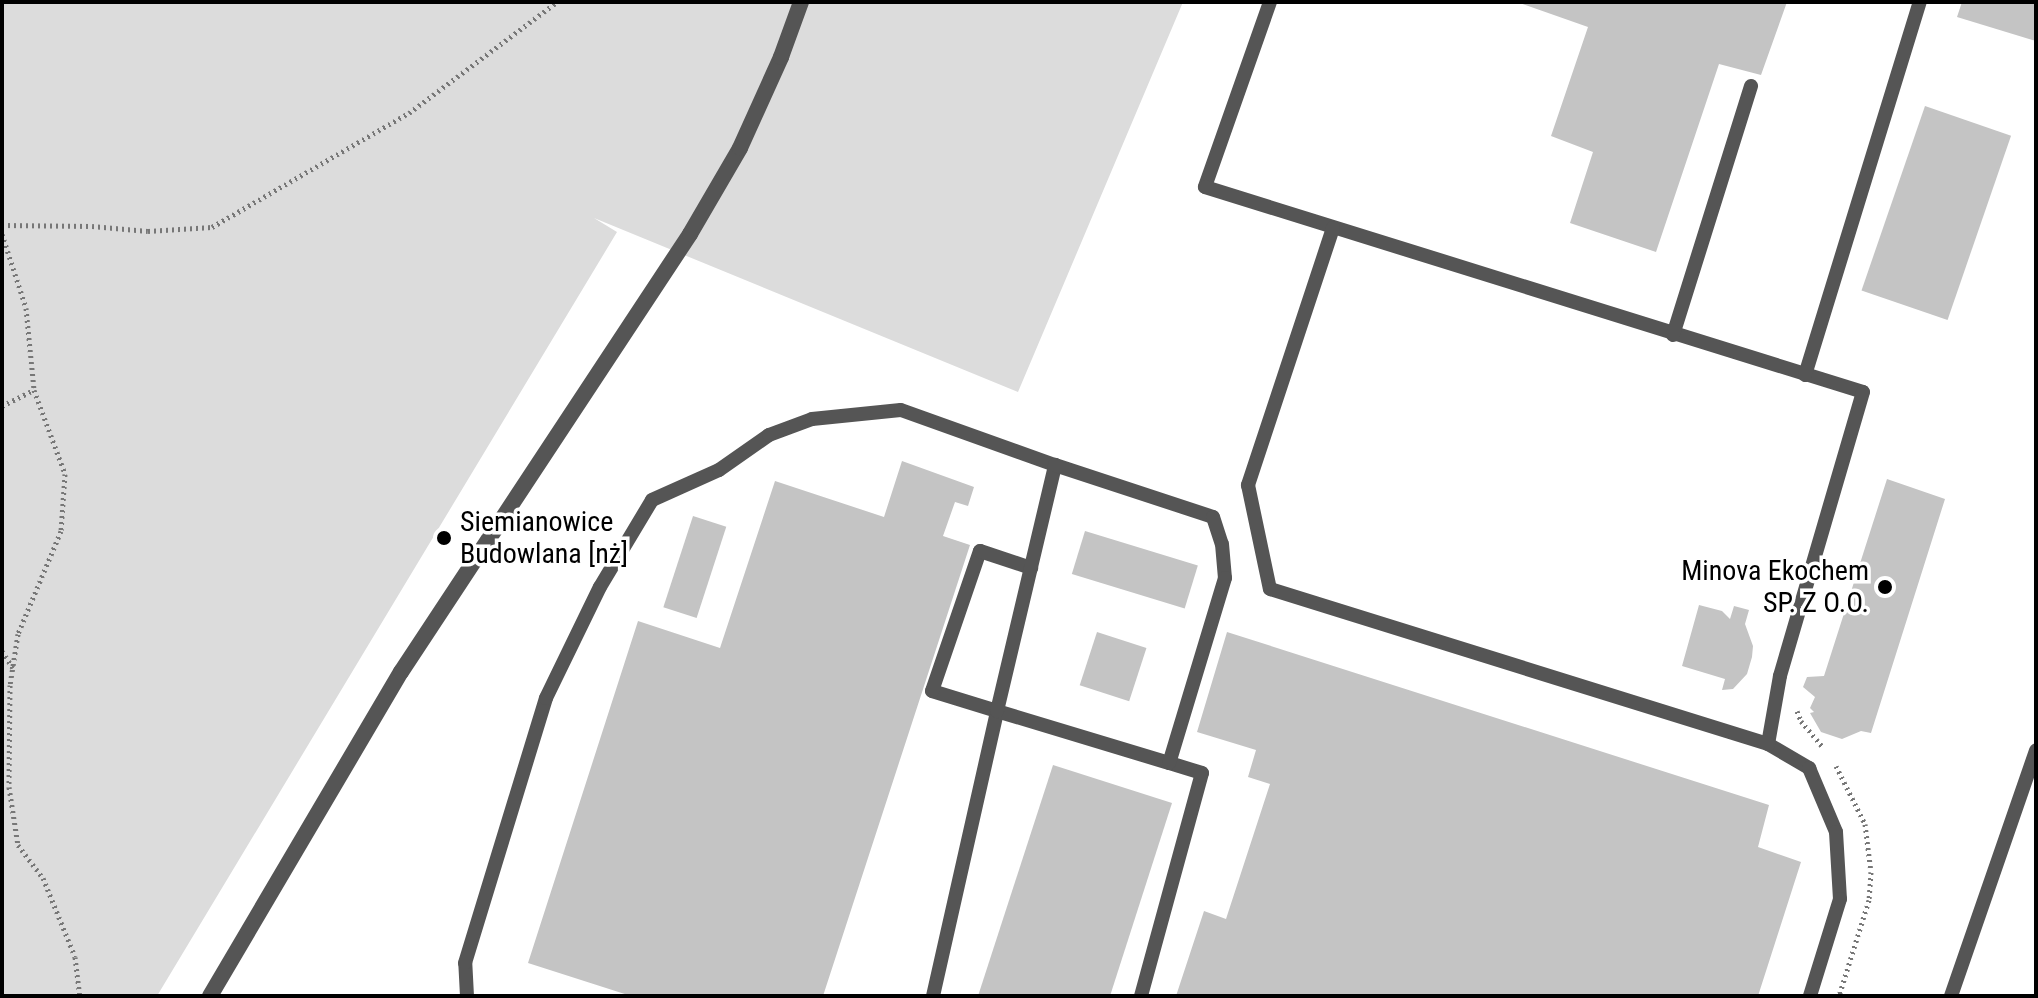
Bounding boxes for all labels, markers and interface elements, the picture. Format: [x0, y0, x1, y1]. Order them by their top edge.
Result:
place label: Siemianowice Budowlana [nż] [460, 505, 628, 571]
marker: Siemianowice Budowlana [nż] [435, 529, 453, 547]
place label: Minova Ekochem SP. Z O.O. [1681, 554, 1869, 620]
marker: Minova Ekochem SP. Z O.O. [1876, 578, 1894, 596]

